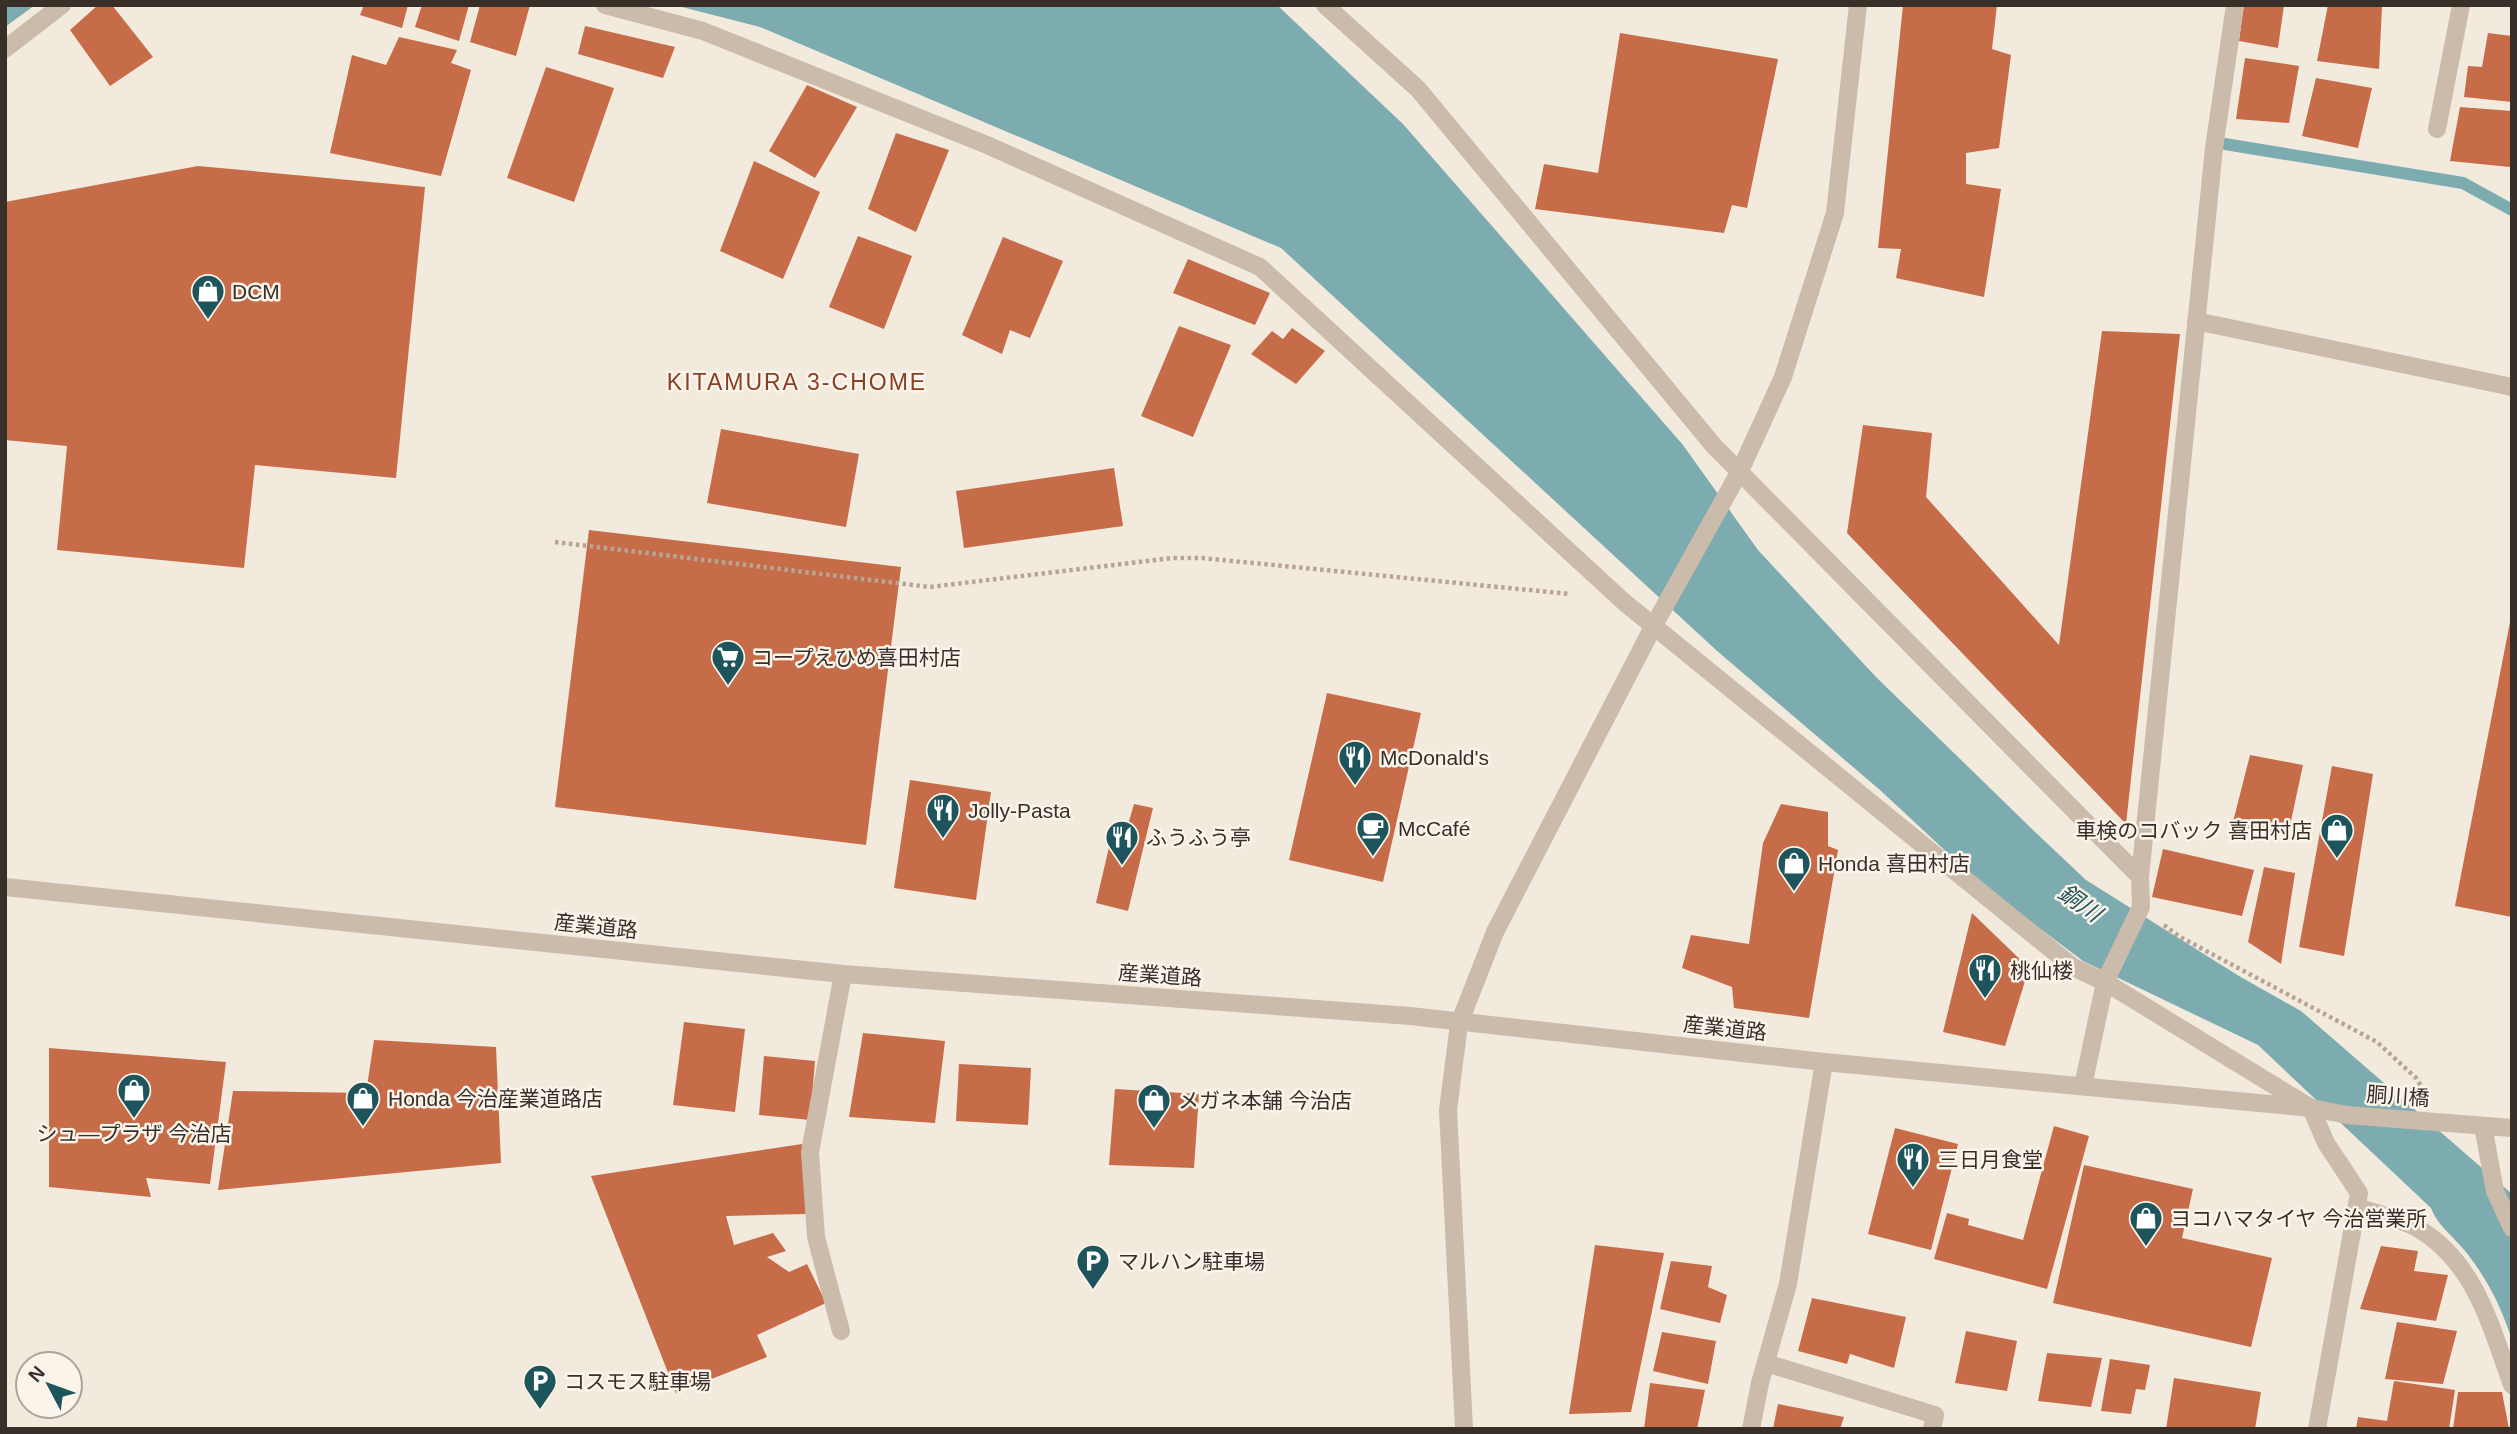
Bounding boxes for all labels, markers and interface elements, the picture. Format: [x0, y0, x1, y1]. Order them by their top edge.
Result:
shop icon: DCM [189, 272, 227, 321]
place label: DCM [232, 280, 280, 303]
district label: KITAMURA 3-CHOME [667, 369, 927, 395]
supermarket icon: コープえひめ喜田村店 [709, 638, 747, 687]
place label: コープえひめ喜田村店 [752, 646, 961, 669]
restaurant icon: McDonald's [1336, 738, 1374, 787]
place label: McDonald's [1380, 746, 1489, 769]
restaurant icon: Jolly-Pasta [924, 791, 962, 840]
place label: Jolly-Pasta [968, 799, 1071, 822]
cafe icon: McCafé [1354, 809, 1392, 858]
shop icon: 車検のコバック 喜田村店 [2318, 811, 2356, 860]
place label: McCafé [1398, 817, 1470, 840]
restaurant icon: ふうふう亭 [1103, 818, 1141, 867]
place label: 車検のコバック 喜田村店 [2075, 819, 2312, 842]
place label: ふうふう亭 [1146, 826, 1251, 849]
shop icon: Honda 喜田村店 [1775, 844, 1813, 893]
place label: Honda 喜田村店 [1818, 852, 1970, 875]
water label: 銅川 [2054, 879, 2109, 929]
street label: 産業道路 [553, 910, 639, 942]
restaurant icon: 桃仙楼 [1966, 951, 2004, 1000]
place label: 桃仙楼 [2010, 959, 2073, 982]
street label: 産業道路 [1117, 961, 1203, 989]
street label: 産業道路 [1682, 1012, 1768, 1044]
shop icon: シュ―プラザ 今治店 [115, 1071, 153, 1120]
shop icon: Honda 今治産業道路店 [344, 1079, 382, 1128]
shop icon: メガネ本舗 今治店 [1135, 1081, 1173, 1130]
street label: 胴川橋 [2366, 1082, 2430, 1110]
place label: Honda 今治産業道路店 [388, 1087, 603, 1110]
place label: メガネ本舗 今治店 [1178, 1089, 1352, 1112]
place label: シュ―プラザ 今治店 [37, 1122, 231, 1145]
restaurant icon: 三日月食堂 [1894, 1140, 1932, 1189]
place label: 三日月食堂 [1938, 1148, 2043, 1171]
shop icon: ヨコハマタイヤ 今治営業所 [2127, 1199, 2165, 1248]
place label: ヨコハマタイヤ 今治営業所 [2170, 1207, 2427, 1230]
parking icon: マルハン駐車場 [1074, 1242, 1112, 1291]
place label: マルハン駐車場 [1118, 1250, 1265, 1273]
north arrow [14, 1350, 84, 1420]
text: N [24, 1362, 49, 1386]
parking icon: コスモス駐車場 [521, 1362, 559, 1411]
place label: コスモス駐車場 [564, 1370, 711, 1393]

